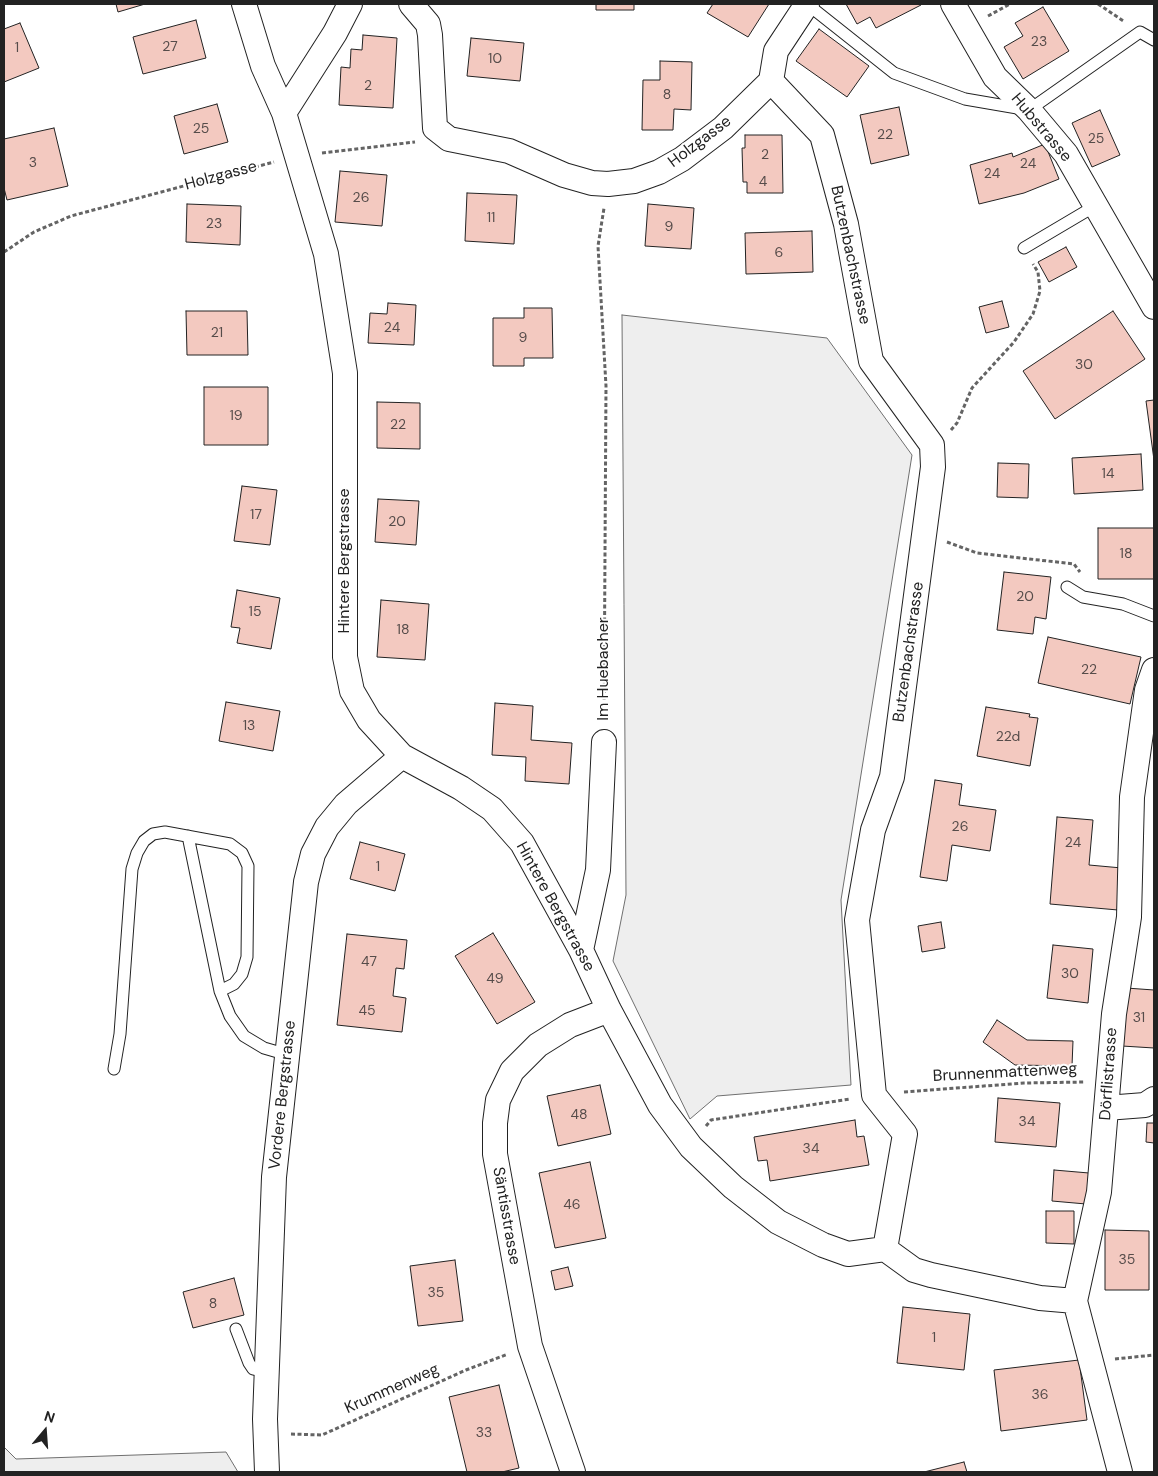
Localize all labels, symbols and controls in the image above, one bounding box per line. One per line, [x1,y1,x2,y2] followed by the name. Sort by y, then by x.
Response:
[1031,34,1047,50] house number: 23
[162,39,178,55] house number: 27
[15,40,19,56] house number: 1
[488,51,502,67] house number: 10
[364,78,372,94] house number: 2
[663,87,671,103] house number: 8
[1007,90,1075,166] street label: Hubstrasse
[665,112,735,172] street label: Holzgasse
[193,121,209,137] house number: 25
[877,127,893,143] house number: 22
[1088,131,1104,147] house number: 25
[761,147,769,163] house number: 2
[29,155,37,171] house number: 3
[1020,156,1036,172] house number: 24
[183,157,259,195] street label: Holzgasse
[984,166,1000,182] house number: 24
[759,174,767,190] house number: 4
[826,184,874,326] street label: Butzenbachstrasse
[353,190,369,206] house number: 26
[487,210,495,226] house number: 11
[206,216,222,232] house number: 23
[665,219,673,235] house number: 9
[775,245,783,261] house number: 6
[384,320,400,336] house number: 24
[211,325,223,341] house number: 21
[519,330,527,346] house number: 9
[1075,357,1093,373] house number: 30
[229,408,243,424] house number: 19
[390,417,406,433] house number: 22
[1102,466,1114,482] house number: 14
[335,488,355,634] street label: Hintere Bergstrasse
[250,507,262,523] house number: 17
[388,514,406,530] house number: 20
[1120,546,1132,562] house number: 18
[890,581,928,723] street label: Butzenbachstrasse
[1016,589,1034,605] house number: 20
[249,604,261,620] house number: 15
[594,617,614,721] street label: Im Huebacher
[397,622,409,638] house number: 18
[1081,662,1097,678] house number: 22
[243,718,255,734] house number: 13
[996,729,1020,745] house number: 22d
[952,819,968,835] house number: 26
[1065,835,1081,851] house number: 24
[511,839,599,975] street label: Hintere Bergstrasse
[376,859,380,875] house number: 1
[361,954,377,970] house number: 47
[1061,966,1079,982] house number: 30
[486,971,504,987] house number: 49
[358,1003,376,1019] house number: 45
[1133,1010,1145,1026] house number: 31
[266,1019,300,1171] street label: Vordere Bergstrasse
[1096,1027,1122,1121] street label: Dörflistrasse
[932,1060,1078,1086] street label: Brunnenmattenweg
[570,1107,588,1123] house number: 48
[1019,1114,1035,1130] house number: 34
[803,1141,819,1157] house number: 34
[488,1166,524,1266] street label: Säntisstrasse
[563,1197,581,1213] house number: 46
[1119,1252,1135,1268] house number: 35
[428,1285,444,1301] house number: 35
[209,1296,217,1312] house number: 8
[932,1330,936,1346] house number: 1
[342,1360,442,1418] street label: Krummenweg
[1031,1387,1049,1403] house number: 36
[20,1406,70,1456] north arrow
[42,1407,57,1427] text: N
[476,1425,492,1441] house number: 33

